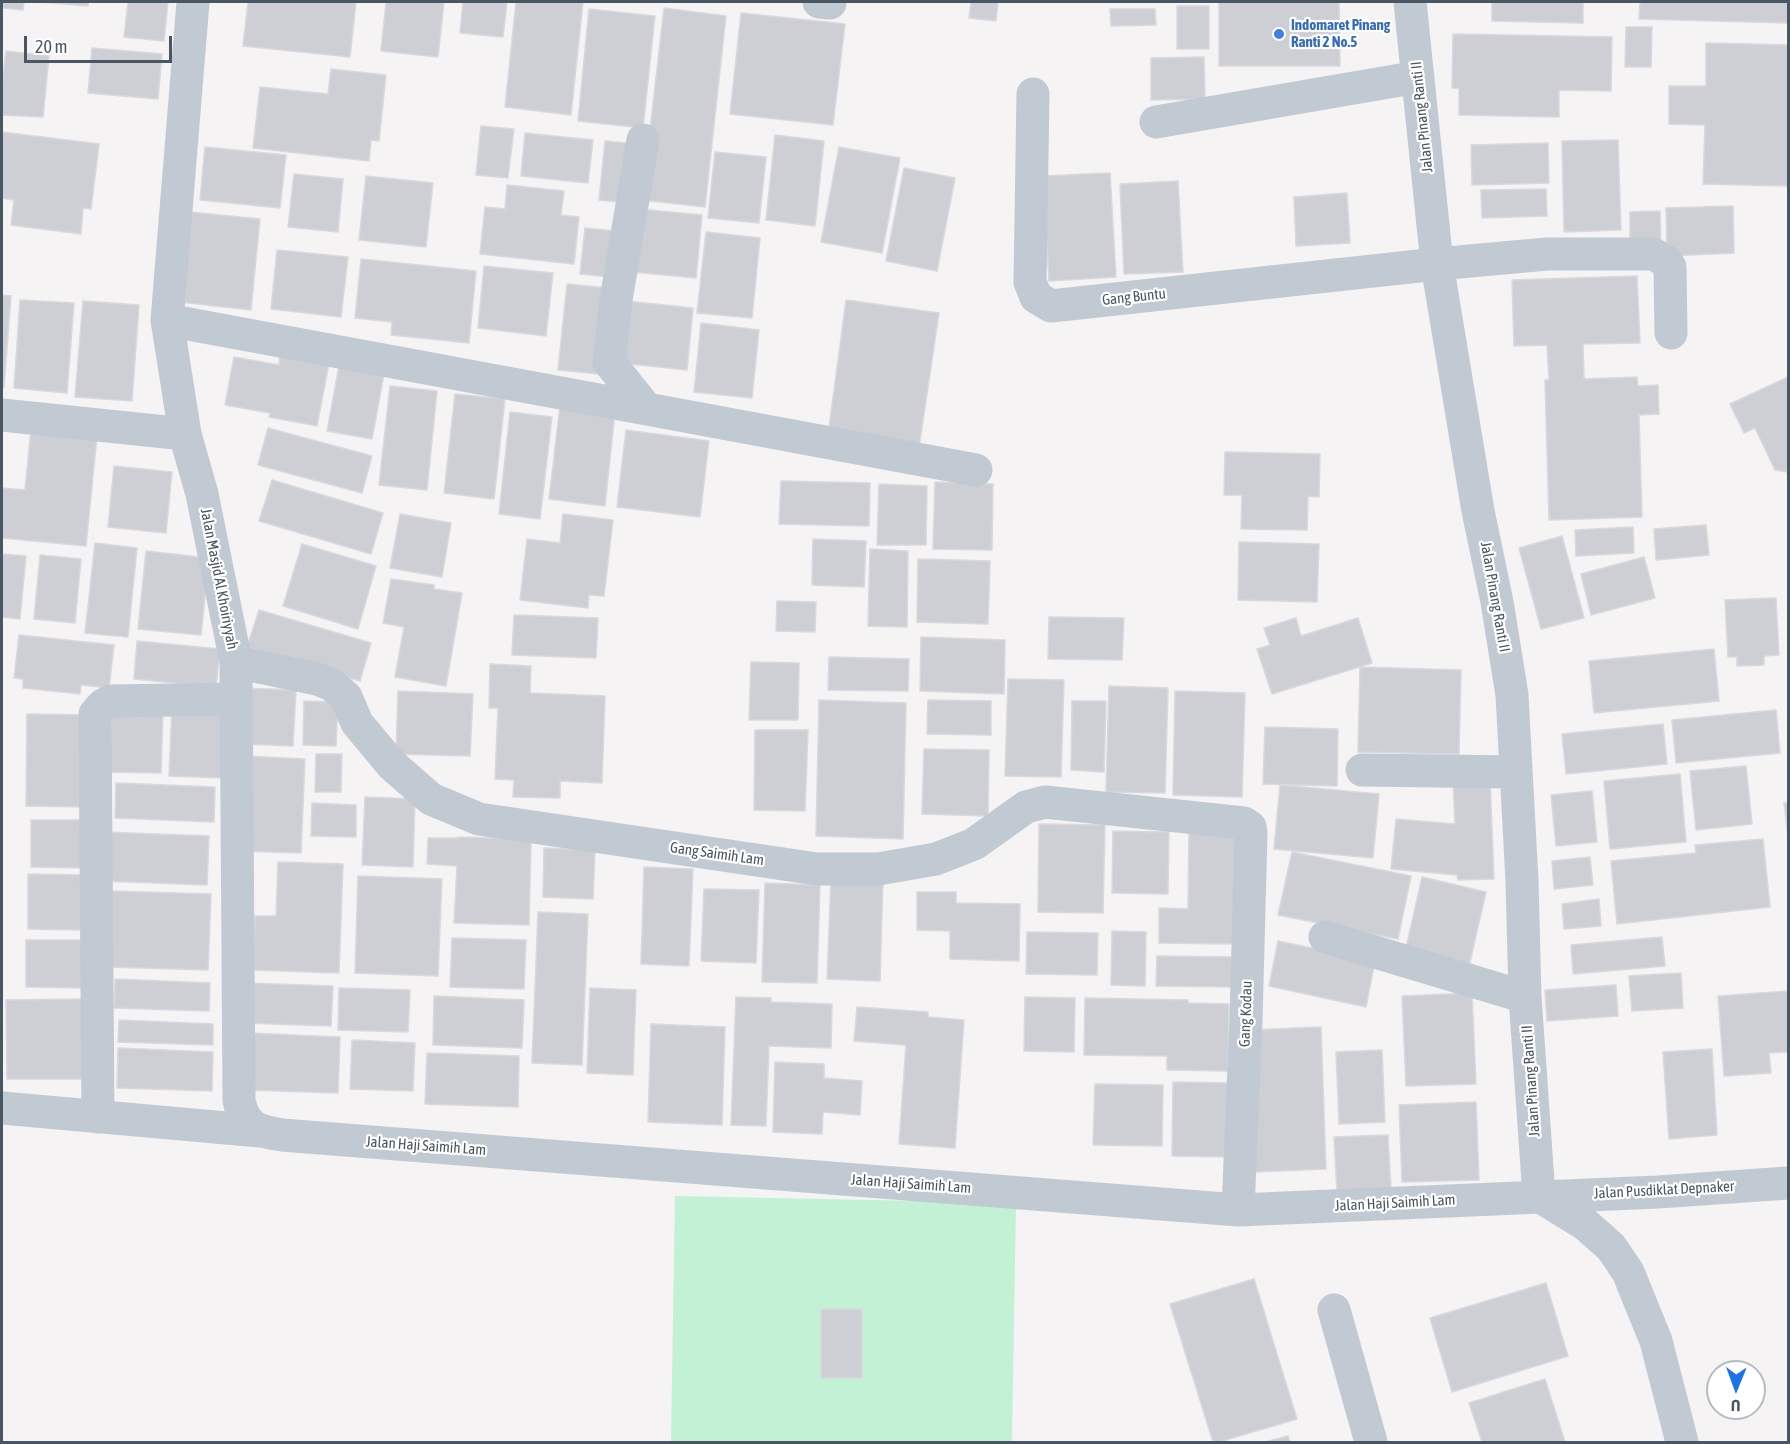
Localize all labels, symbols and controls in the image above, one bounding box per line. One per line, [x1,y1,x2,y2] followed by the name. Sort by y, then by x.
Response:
[1291,16,1390,51] place label: Indomaret Pinang Ranti 2 No.5
[27,24,176,62] scale bar
[1272,27,1286,41] marker: Indomaret Pinang Ranti 2 No.5
[35,36,67,57] text: 20 m
[1407,60,1437,174] street label: Jalan Pinang Ranti II
[1101,285,1167,309] street label: Gang Buntu
[196,507,242,651] street label: Jalan Masjid Al Khoiriyyah
[1476,540,1514,654] street label: Jalan Pinang Ranti II
[669,839,765,869] street label: Gang Saimih Lam
[1236,981,1256,1047] street label: Gang Kodau
[1518,1025,1544,1137] street label: Jalan Pinang Ranti II
[365,1133,487,1159] street label: Jalan Haji Saimih Lam
[850,1171,972,1197] street label: Jalan Haji Saimih Lam
[1593,1177,1735,1203] street label: Jalan Pusdiklat Depnaker
[1334,1191,1456,1215] street label: Jalan Haji Saimih Lam
[1706,1360,1766,1420] north arrow
[1731,1397,1741,1415] text: U

